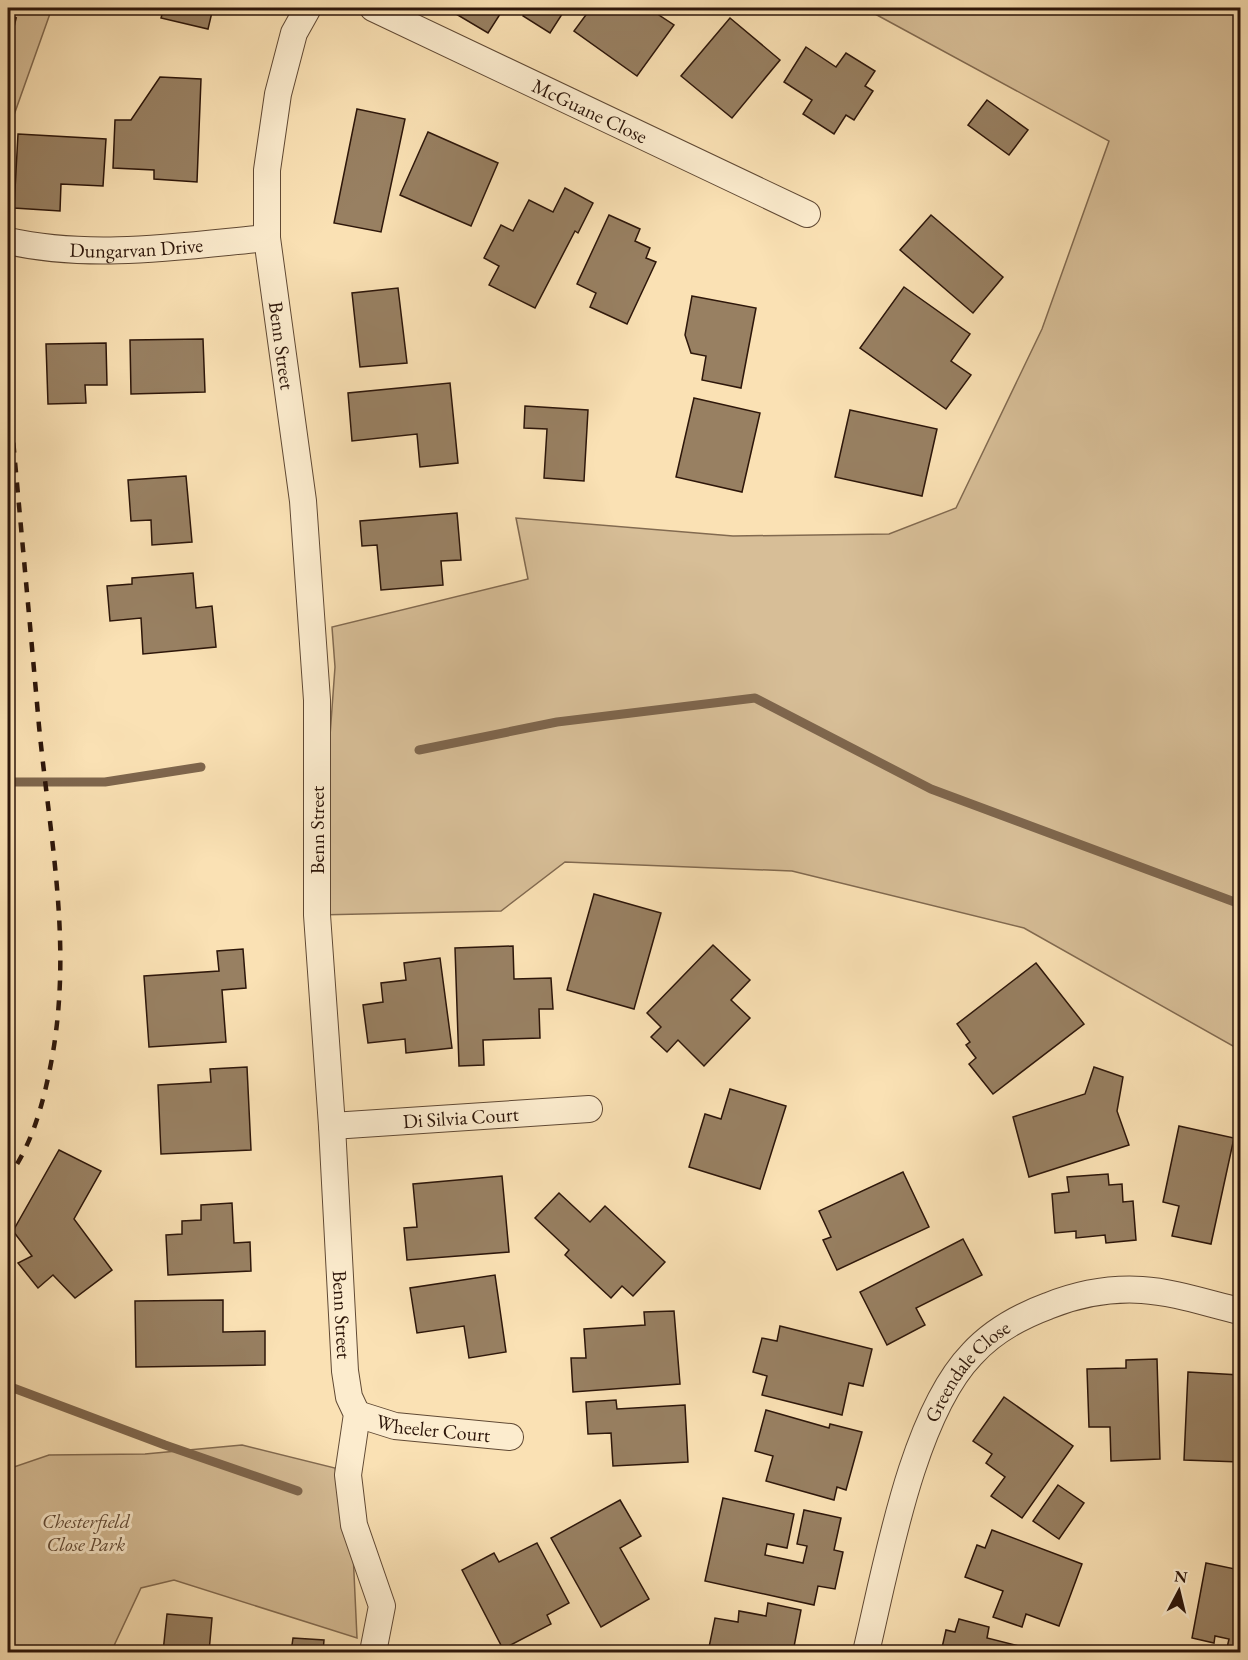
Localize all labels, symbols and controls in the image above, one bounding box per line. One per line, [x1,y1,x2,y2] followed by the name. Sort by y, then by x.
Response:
[528,72,652,149] street label: McGuane Close
[69,232,204,264] street label: Dungarvan Drive
[263,300,301,392] street label: Benn Street
[304,785,330,874] street label: Benn Street
[402,1101,520,1134] street label: Di Silvia Court
[327,1270,357,1360] street label: Benn Street
[919,1314,1015,1426] street label: Greendale Close
[373,1408,492,1448] street label: Wheeler Court
[42,1508,131,1557] park label: Chesterfield Close Park
[1149,1561,1209,1621] north arrow
[1173,1565,1189,1588] text: N

